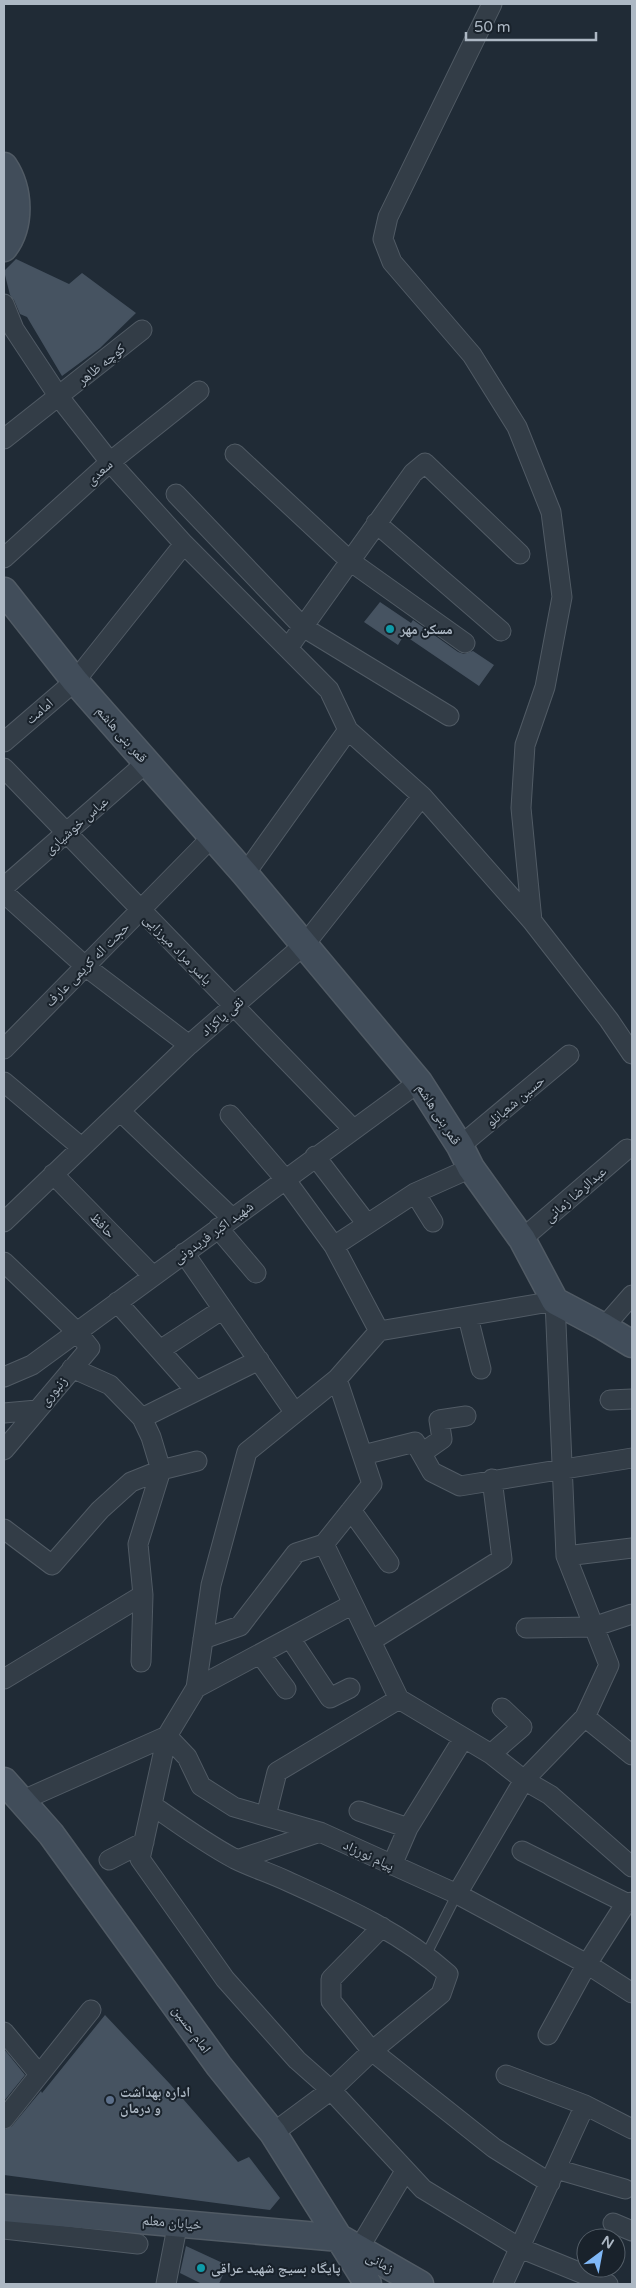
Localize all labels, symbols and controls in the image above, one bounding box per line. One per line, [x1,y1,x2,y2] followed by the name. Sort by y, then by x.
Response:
[466,10,596,42] scale bar
[474,18,511,36] text: 50 m
[73,340,129,389] street label: کوچه ظاهر
[82,456,116,489] street label: سعدی
[399,621,453,638] place label: مسکن مهر
[384,623,396,635] marker: مسکن مهر
[22,695,57,728] street label: امامت
[92,703,151,767] street label: قمر بنی هاشم
[41,793,112,858] street label: عباس خوشیاری
[140,910,216,988] street label: یاسر مراد میرزایی
[41,918,133,1010] street label: حجت اله کریمی عارف
[197,993,248,1040] street label: نقی پاکزاد
[482,1072,548,1131] street label: حسین شعبانلو
[412,1081,465,1149] street label: قمر بنی هاشم
[541,1163,610,1226] street label: عبدالرضا زمانی
[170,1197,257,1267] street label: شهید اکبر فریدونی
[86,1209,119,1242] street label: حافظ
[36,1373,71,1410] street label: زنبوری
[340,1836,397,1876] street label: پیام نورزاد
[168,2002,215,2057] street label: امام حسین
[120,2084,190,2117] place label: اداره بهداشت و درمان
[104,2094,116,2106] marker: اداره بهداشت و درمان
[141,2211,203,2235] street label: خیابان معلم
[576,2228,626,2278] north arrow
[598,2232,617,2253] text: N
[363,2248,396,2277] street label: زمانی
[211,2260,341,2277] place label: پایگاه بسیج شهید عراقی
[195,2262,207,2274] marker: پایگاه بسیج شهید عراقی

